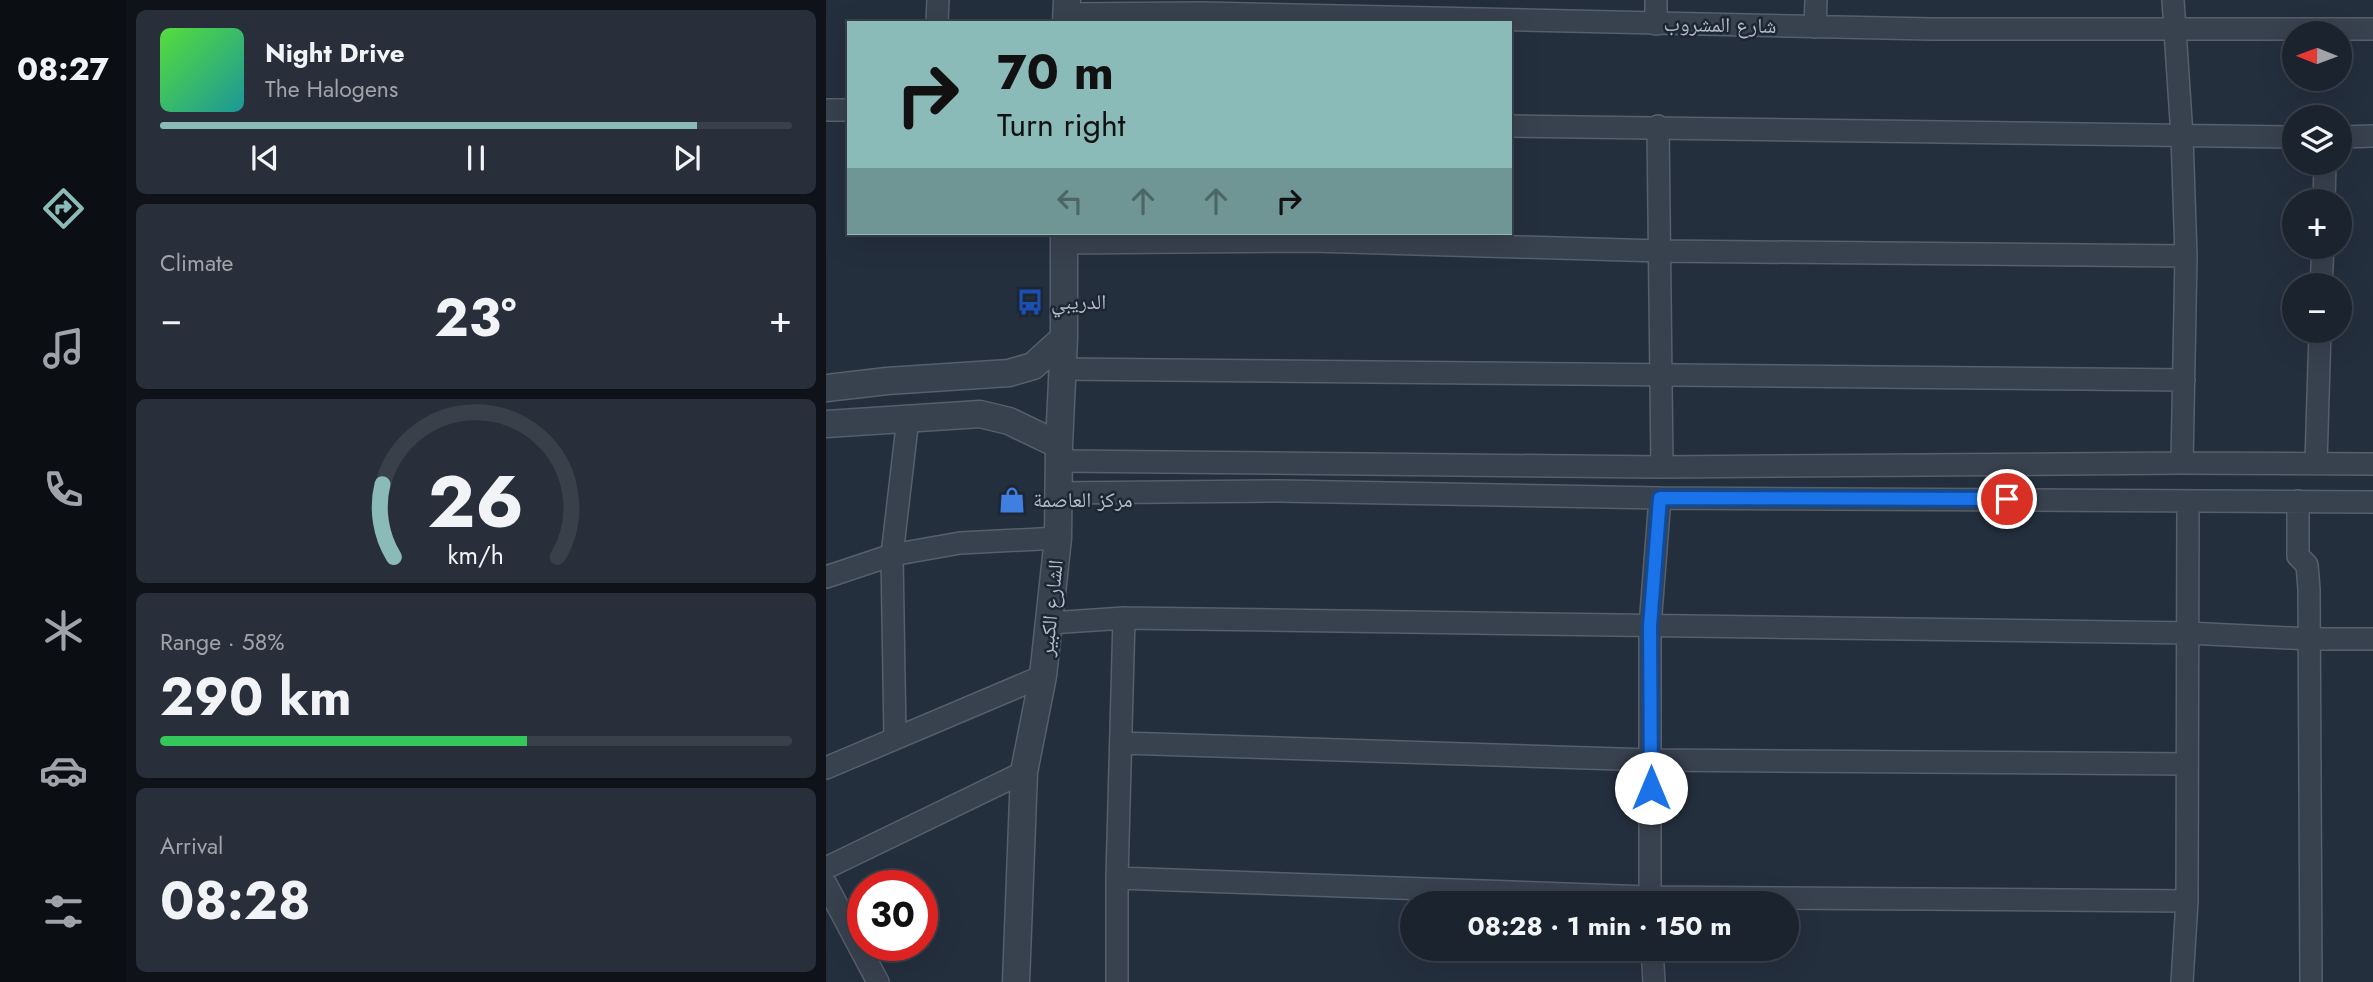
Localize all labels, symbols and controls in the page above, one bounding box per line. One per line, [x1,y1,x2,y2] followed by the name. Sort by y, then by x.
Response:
[1663,9,1777,41] street label: شارع المشروب
[2282,21,2352,91] north arrow
[2282,21,2352,343] map controls
[265,34,405,72] text: Night Drive
[997,37,1114,107] text: 70 m
[17,46,109,92] text: 08:27
[882,49,973,140] icon: right
[265,72,398,106] text: The Halogens
[997,102,1126,148] text: Turn right
[2282,105,2352,175] button: layers
[246,139,284,177] icon: previous
[457,139,495,177] icon: pause
[668,139,706,177] icon: next
[1051,182,1089,220] icon: left
[1124,182,1162,220] icon: ahead
[1197,182,1235,220] icon: ahead
[1270,182,1308,220] icon: right
[39,184,88,233] icon: directions
[2282,189,2352,259] button: +
[160,246,233,280] text: Climate
[2282,273,2352,343] button: −
[435,280,516,356] text: 23°
[1015,287,1045,317] bus stop icon: الدريبي
[1051,287,1106,318] place label: الدريبي
[160,291,182,346] text: −
[769,291,792,346] text: +
[39,324,88,373] icon: music
[428,449,524,554] text: 26
[39,465,88,514] icon: phone
[1977,469,2037,529] pin
[1988,480,2026,518] icon: arrive
[997,485,1027,515] shop icon: مركز العاصمة
[1033,485,1133,515] place label: مركز العاصمة
[448,537,504,573] text: km/h
[1031,558,1071,659] street label: الشارع الكبير
[39,606,88,655] icon: climate
[160,625,284,659] text: Range · 58%
[160,659,352,735] text: 290 km
[39,746,88,795] icon: car
[1614,751,1688,825] position arrow
[160,829,223,863] text: Arrival
[160,863,311,939] text: 08:28
[847,870,938,961] speed limit sign: 30
[39,887,88,936] icon: filters
[1467,907,1732,945] text: 08:28 · 1 min · 150 m

